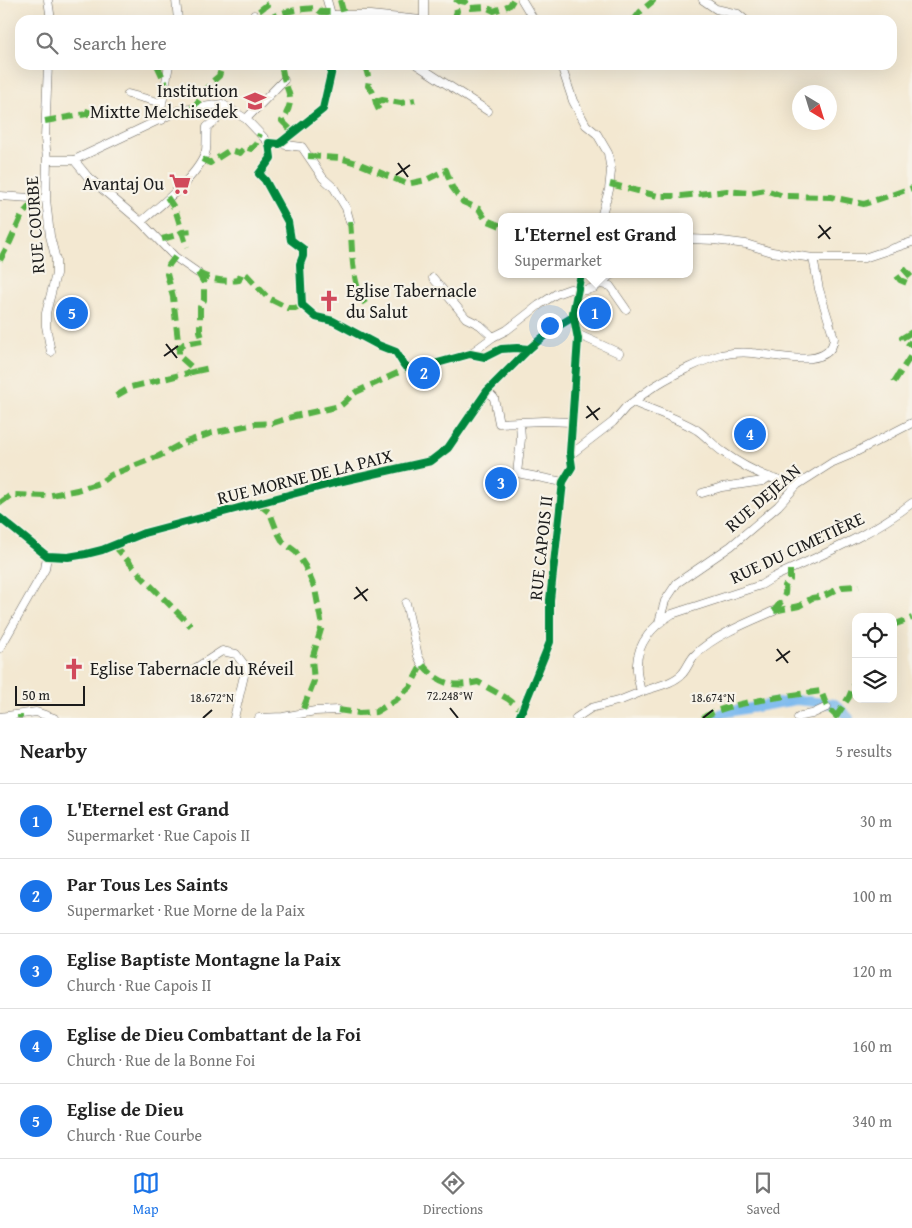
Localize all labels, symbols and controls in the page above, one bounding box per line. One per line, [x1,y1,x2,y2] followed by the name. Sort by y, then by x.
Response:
[15,15,897,70] search box
[33,29,61,57] icon: search
[73,29,167,57] text: Search here
[90,77,239,125] place label: Institution Mixtte Melchisedek
[792,85,837,130] north arrow
[242,88,268,114] school or university icon: Institution Mixtte Melchisedek
[82,170,164,197] place label: Avantaj Ou
[167,171,193,197] supermarket icon: Avantaj Ou
[18,175,51,275] street label: RUE COURBE
[498,213,693,278] popup
[514,220,677,248] text: L'Eternel est Grand
[514,248,602,272] text: Supermarket
[346,277,477,325] place label: Eglise Tabernacle du Salut
[316,288,342,314] church icon: Eglise Tabernacle du Salut
[56,294,88,332] pin: 5
[579,294,611,332] pin: 1
[537,313,563,339] your location
[408,354,440,392] pin: 2
[734,415,766,453] pin: 4
[214,442,396,511] street label: RUE MORNE DE LA PAIX
[719,457,807,538] street label: RUE DEJEAN
[485,464,517,502] pin: 3
[522,494,559,602] street label: RUE CAPOIS II
[725,505,868,591] street label: RUE DU CIMETIÈRE
[852,613,897,703] map controls
[852,613,897,658] button: locate
[90,655,294,682] place label: Eglise Tabernacle du Réveil
[61,656,87,682] church icon: Eglise Tabernacle du Réveil
[852,658,897,703] button: layers
[15,683,85,706] scale bar
[22,685,50,705] text: 50 m
[427,687,474,704] text: 72.248°W
[190,689,234,706] text: 18.672°N
[691,689,735,706] text: 18.674°N
[20,735,87,766] text: Nearby
[835,739,892,763] text: 5 results
[67,795,229,823] text: L'Eternel est Grand
[32,809,40,833] text: 1
[860,809,892,833] text: 30 m
[67,823,250,847] text: Supermarket · Rue Capois II
[67,870,228,898] text: Par Tous Les Saints
[32,884,40,908] text: 2
[852,884,892,908] text: 100 m
[67,898,305,922] text: Supermarket · Rue Morne de la Paix
[67,945,341,973] text: Eglise Baptiste Montagne la Paix
[32,959,40,983] text: 3
[852,959,892,983] text: 120 m
[67,973,211,997] text: Church · Rue Capois II
[67,1020,361,1048] text: Eglise de Dieu Combattant de la Foi
[32,1034,40,1058] text: 4
[852,1034,892,1058] text: 160 m
[67,1048,255,1072] text: Church · Rue de la Bonne Foi
[67,1095,184,1123] text: Eglise de Dieu
[32,1109,40,1133] text: 5
[852,1109,892,1133] text: 340 m
[67,1123,202,1147] text: Church · Rue Courbe
[132,1169,160,1219] tab: Map
[423,1169,483,1219] tab: Directions
[746,1169,780,1219] tab: Saved

